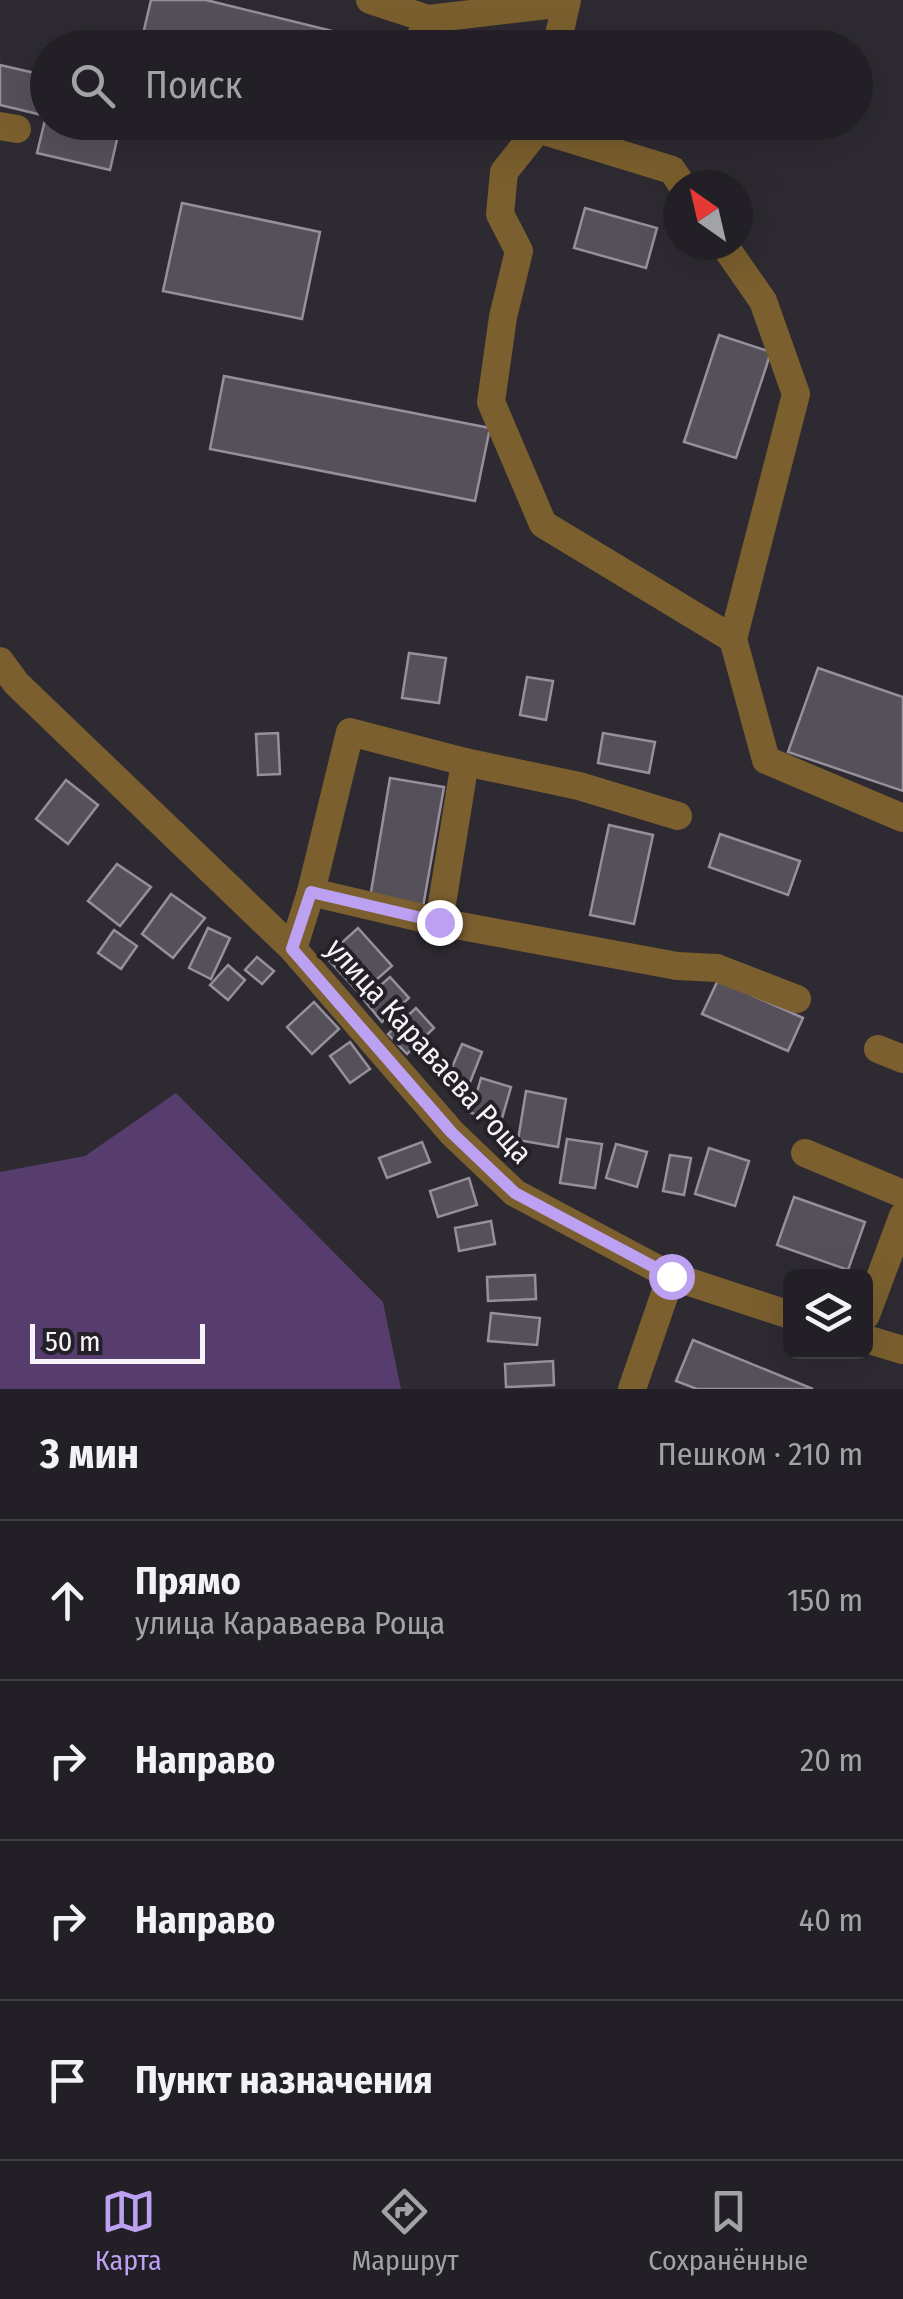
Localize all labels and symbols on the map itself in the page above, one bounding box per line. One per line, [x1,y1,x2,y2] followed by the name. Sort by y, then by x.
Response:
[663,170,753,260] north arrow
[417,900,463,946] route end
[318,931,540,1171] street label: улица Караваева Роща
[649,1254,695,1300] route start
[30,1319,205,1364] scale bar

